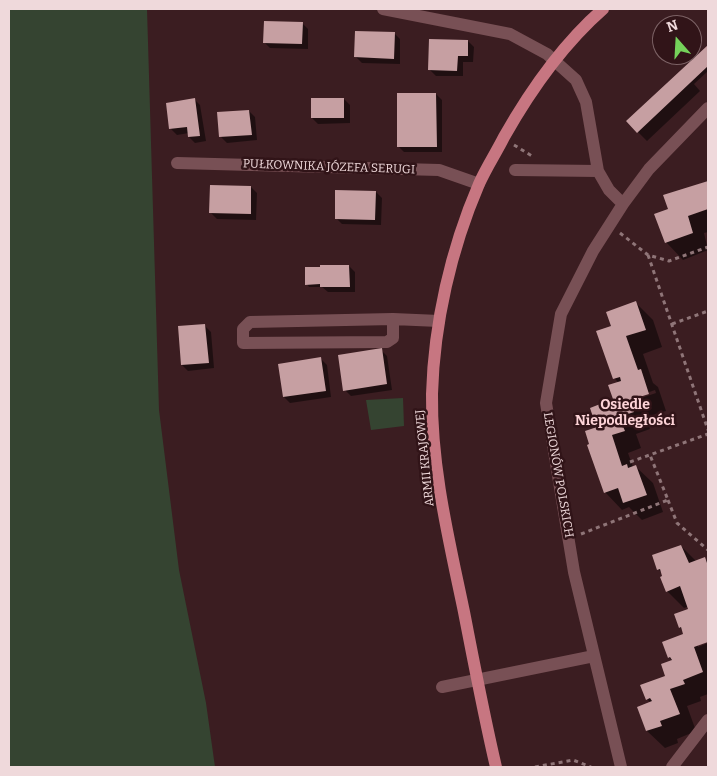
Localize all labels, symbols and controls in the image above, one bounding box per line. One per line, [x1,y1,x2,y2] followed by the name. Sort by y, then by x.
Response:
[652,15,702,65] north arrow
[664,16,680,36] text: N
[243,157,415,177] street label: PUŁKOWNIKA JÓZEFA SERUGI
[575,397,675,430] district label: Osiedle Niepodległości
[413,409,437,507] street label: ARMII KRAJOWEJ
[540,411,576,539] street label: LEGIONÓW POLSKICH

